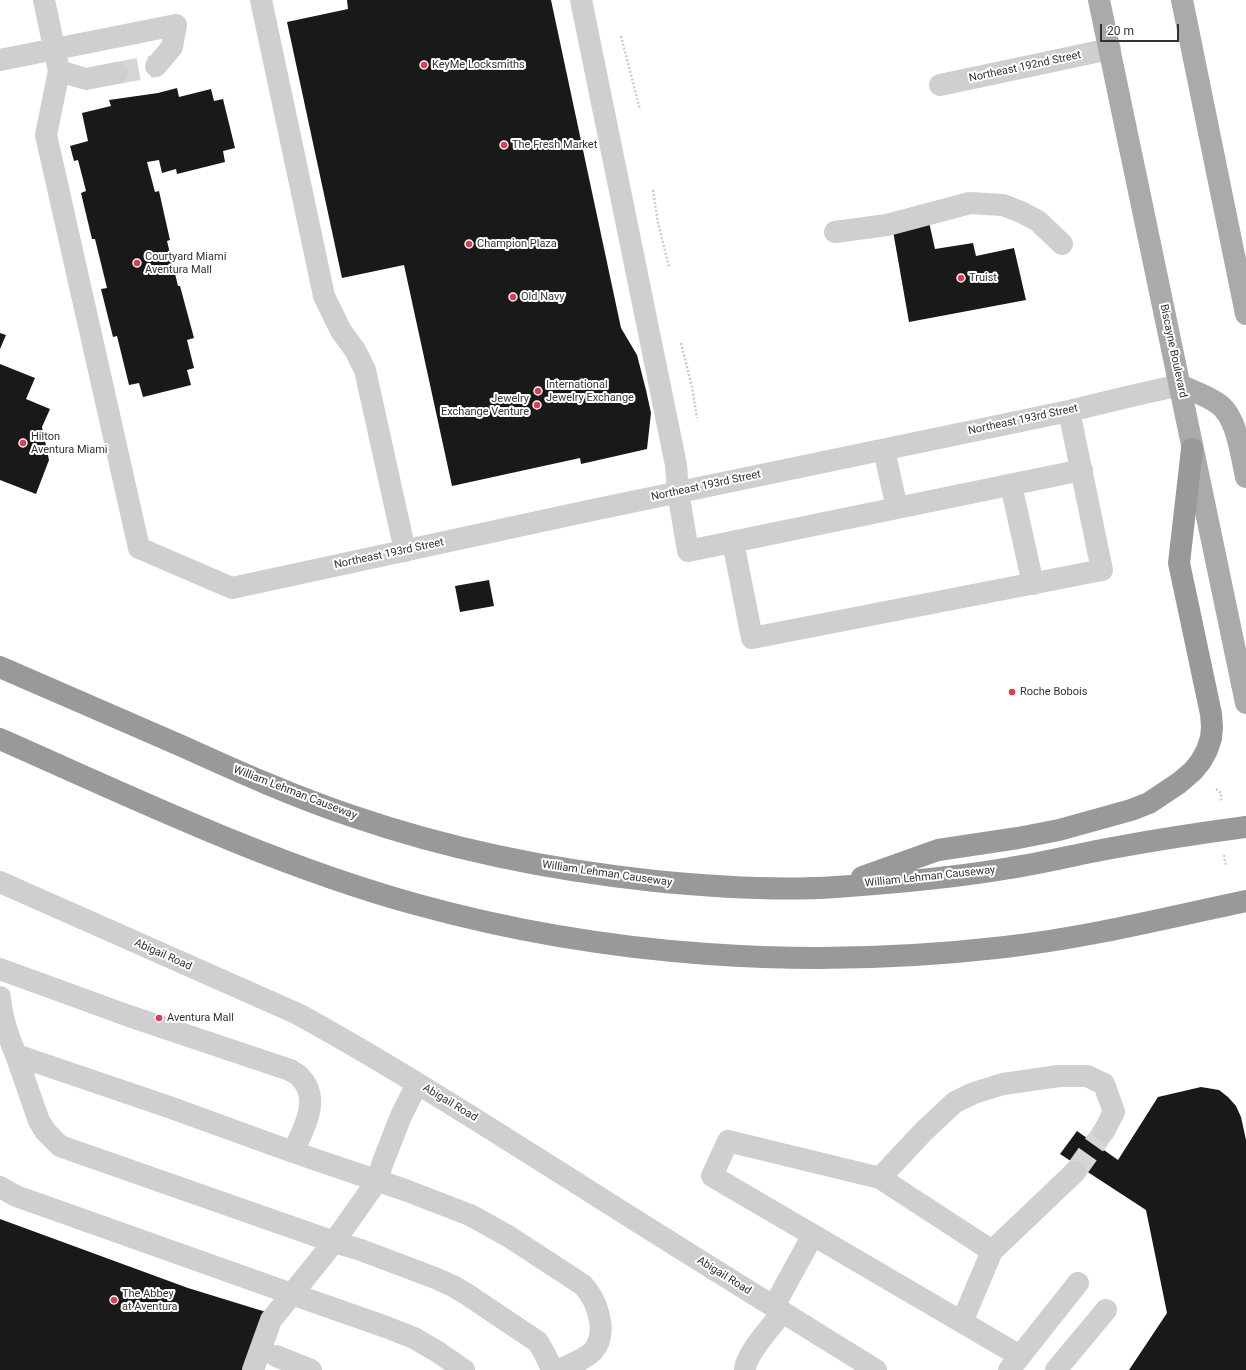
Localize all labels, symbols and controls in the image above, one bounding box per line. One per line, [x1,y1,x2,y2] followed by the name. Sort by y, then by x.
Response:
[1102,16,1181,42] scale bar
[1107,24,1134,38] text: 20 m
[968,49,1082,85] street label: Northeast 192nd Street
[432,58,525,72] place label: KeyMe Locksmiths
[419,60,429,70] marker: KeyMe Locksmiths
[512,138,597,152] place label: The Fresh Market
[499,140,509,150] marker: The Fresh Market
[477,237,557,251] place label: Champion Plaza
[464,239,474,249] marker: Champion Plaza
[145,250,226,276] place label: Courtyard Miami Aventura Mall
[132,258,142,268] marker: Courtyard Miami Aventura Mall
[969,271,997,285] place label: Truist
[956,273,966,283] marker: Truist
[521,290,564,304] place label: Old Navy
[508,292,518,302] marker: Old Navy
[1157,303,1189,399] street label: Biscayne Boulevard
[546,378,634,404] place label: International Jewelry Exchange
[533,386,543,396] marker: International Jewelry Exchange
[441,392,529,418] place label: Jewelry Exchange Venture
[532,400,542,410] marker: Jewelry Exchange Venture
[967,402,1079,438] street label: Northeast 193rd Street
[31,430,108,456] place label: Hilton Aventura Miami
[18,438,28,448] marker: Hilton Aventura Miami
[650,468,762,504] street label: Northeast 193rd Street
[333,536,445,572] street label: Northeast 193rd Street
[1020,685,1087,699] place label: Roche Bobois
[1007,687,1017,697] marker: Roche Bobois
[231,763,359,823] street label: William Lehman Causeway
[541,858,673,890] street label: William Lehman Causeway
[864,864,996,890] street label: William Lehman Causeway
[132,936,194,974] street label: Abigail Road
[167,1011,234,1025] place label: Aventura Mall
[154,1013,164,1023] marker: Aventura Mall
[420,1082,480,1124] street label: Abigail Road
[694,1254,754,1298] street label: Abigail Road
[122,1287,178,1313] place label: The Abbey at Aventura
[109,1295,119,1305] marker: The Abbey at Aventura

